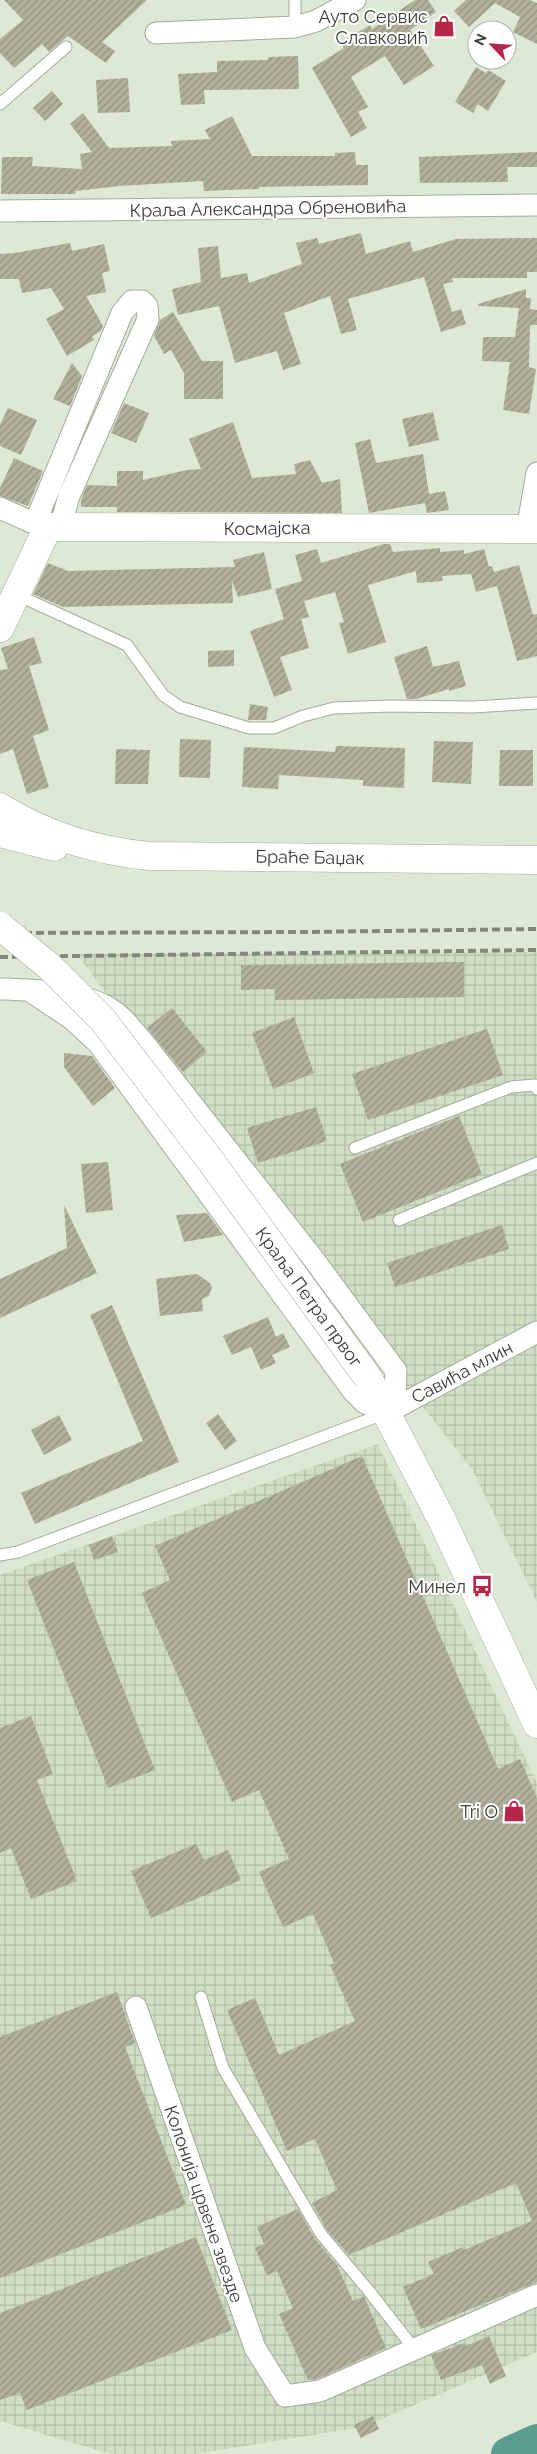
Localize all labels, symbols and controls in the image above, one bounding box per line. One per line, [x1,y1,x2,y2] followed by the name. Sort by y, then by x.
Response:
[319,6,428,48] place label: Ауто Сервис Славковић
[431,13,457,39] shop icon: Ауто Сервис Славковић
[467,20,517,70] north arrow
[471,31,490,48] text: N
[130,195,406,221] street label: Краља Александра Обреновића
[223,517,311,539] street label: Космајска
[255,846,365,868] street label: Браће Баџак
[251,1223,367,1371] street label: Краља Петра првог
[408,1337,516,1407] street label: Савића млин
[469,1573,495,1599] bus stop icon: Минел
[408,1576,466,1597] place label: Минел
[501,1798,527,1824] shop icon: Tri O
[460,1801,498,1822] place label: Tri O
[160,2103,248,2306] street label: Колонија црвене звезде

